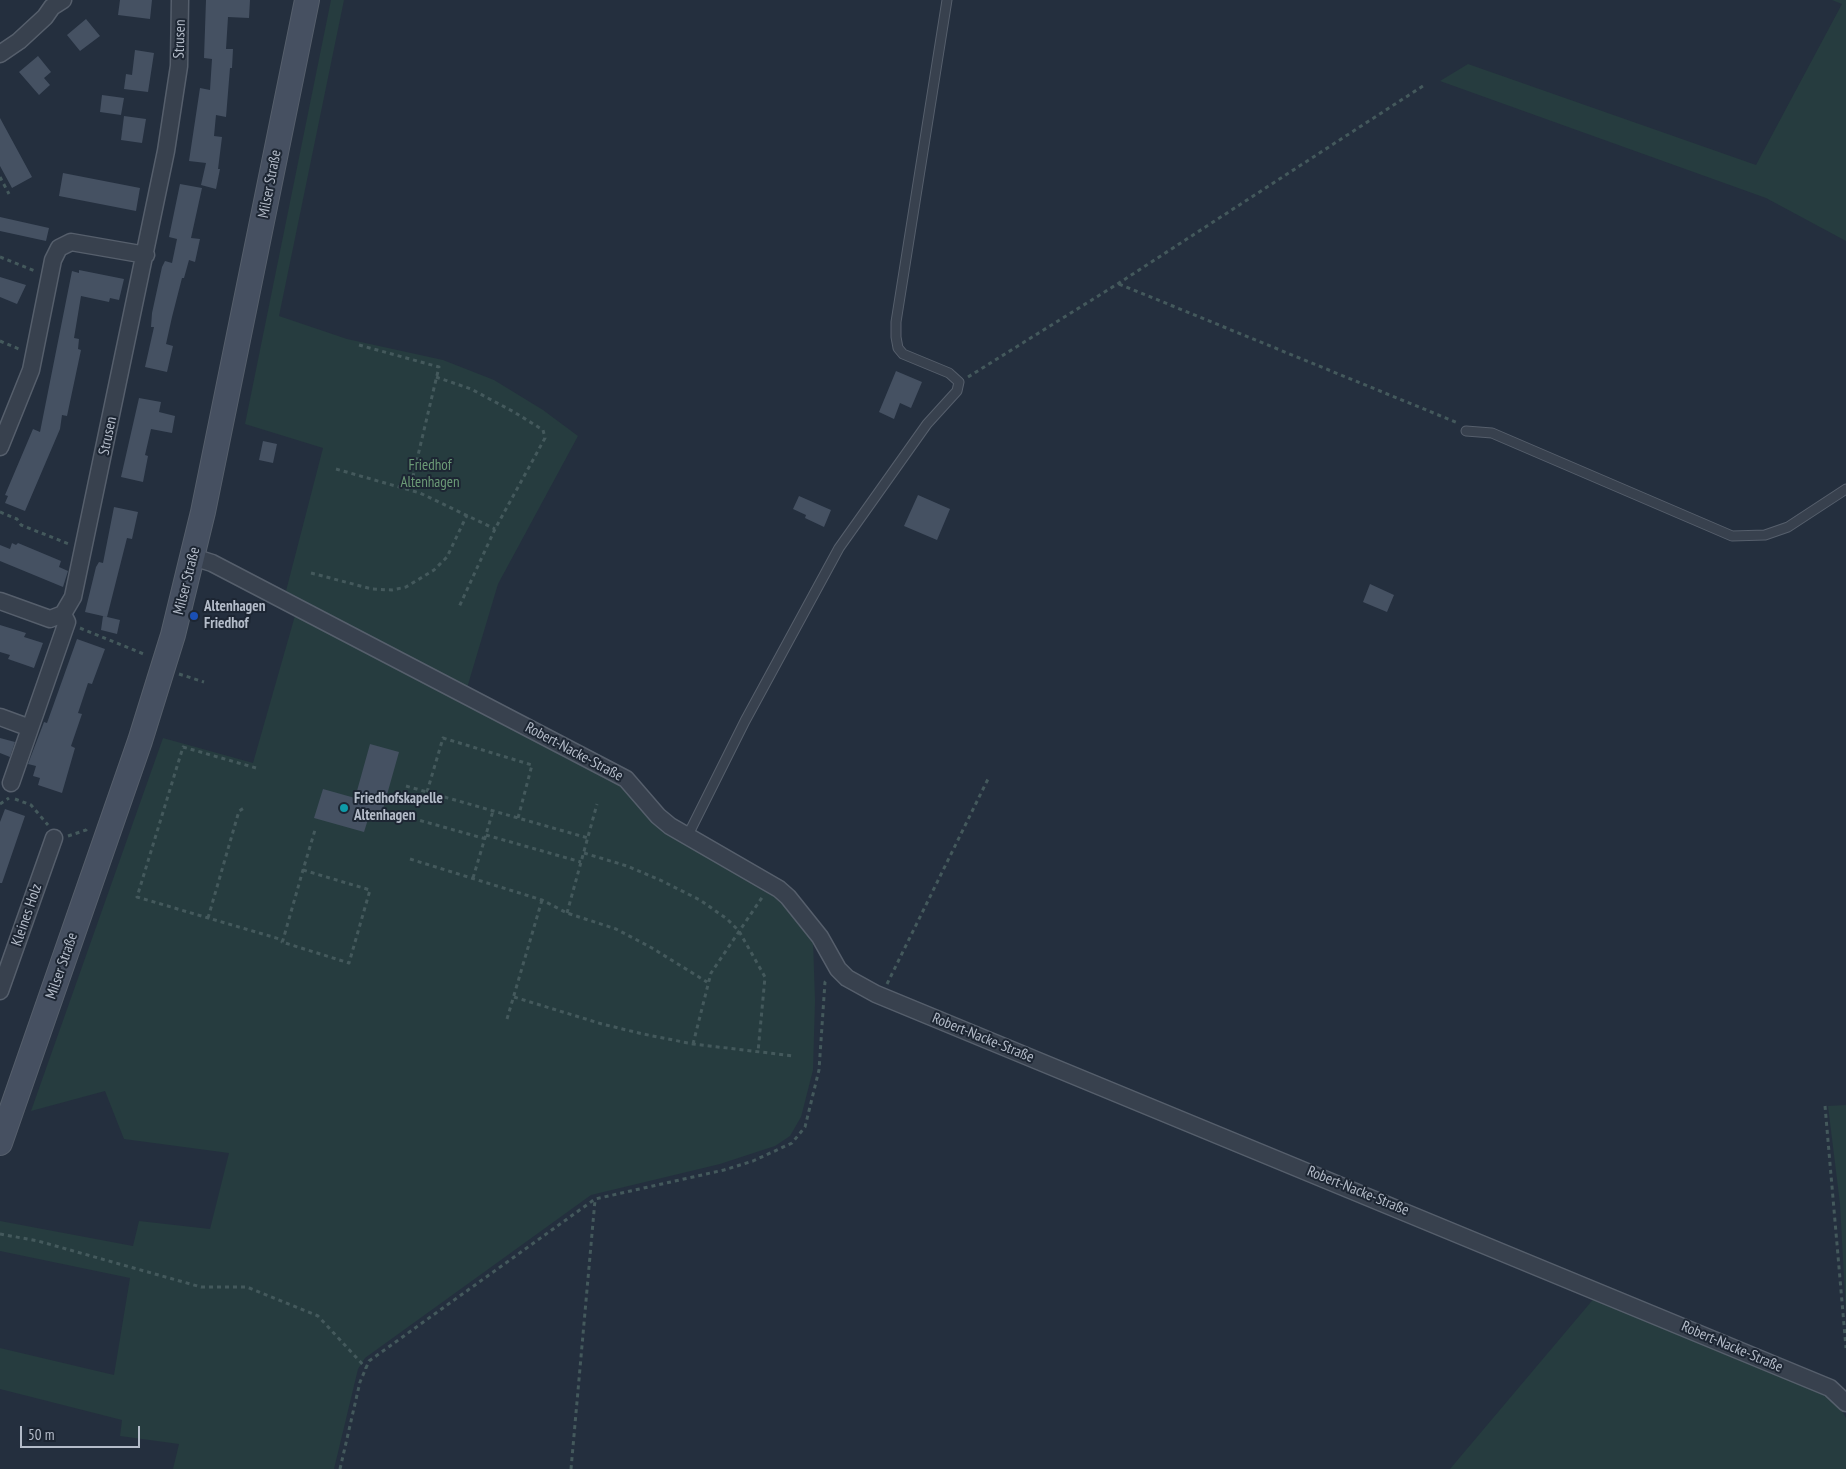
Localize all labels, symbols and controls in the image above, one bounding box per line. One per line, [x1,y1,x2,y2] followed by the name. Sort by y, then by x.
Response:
[170,19,190,59] street label: Strusen
[255,148,285,220] street label: Milser Straße
[95,415,121,457] street label: Strusen
[400,457,460,492] park label: Friedhof Altenhagen
[170,545,204,617] street label: Milser Straße
[204,598,265,633] place label: Altenhagen Friedhof
[188,610,200,622] marker: Altenhagen Friedhof
[522,719,626,785] street label: Robert-Nacke-Straße
[354,790,443,825] place label: Friedhofskapelle Altenhagen
[338,802,350,814] marker: Friedhofskapelle Altenhagen
[8,881,46,949] street label: Kleines Holz
[42,930,82,1002] street label: Milser Straße
[929,1009,1037,1067] street label: Robert-Nacke-Straße
[1304,1162,1412,1220] street label: Robert-Nacke-Straße
[1679,1318,1785,1376] street label: Robert-Nacke-Straße
[22,1416,142,1448] scale bar
[28,1425,54,1444] text: 50 m

